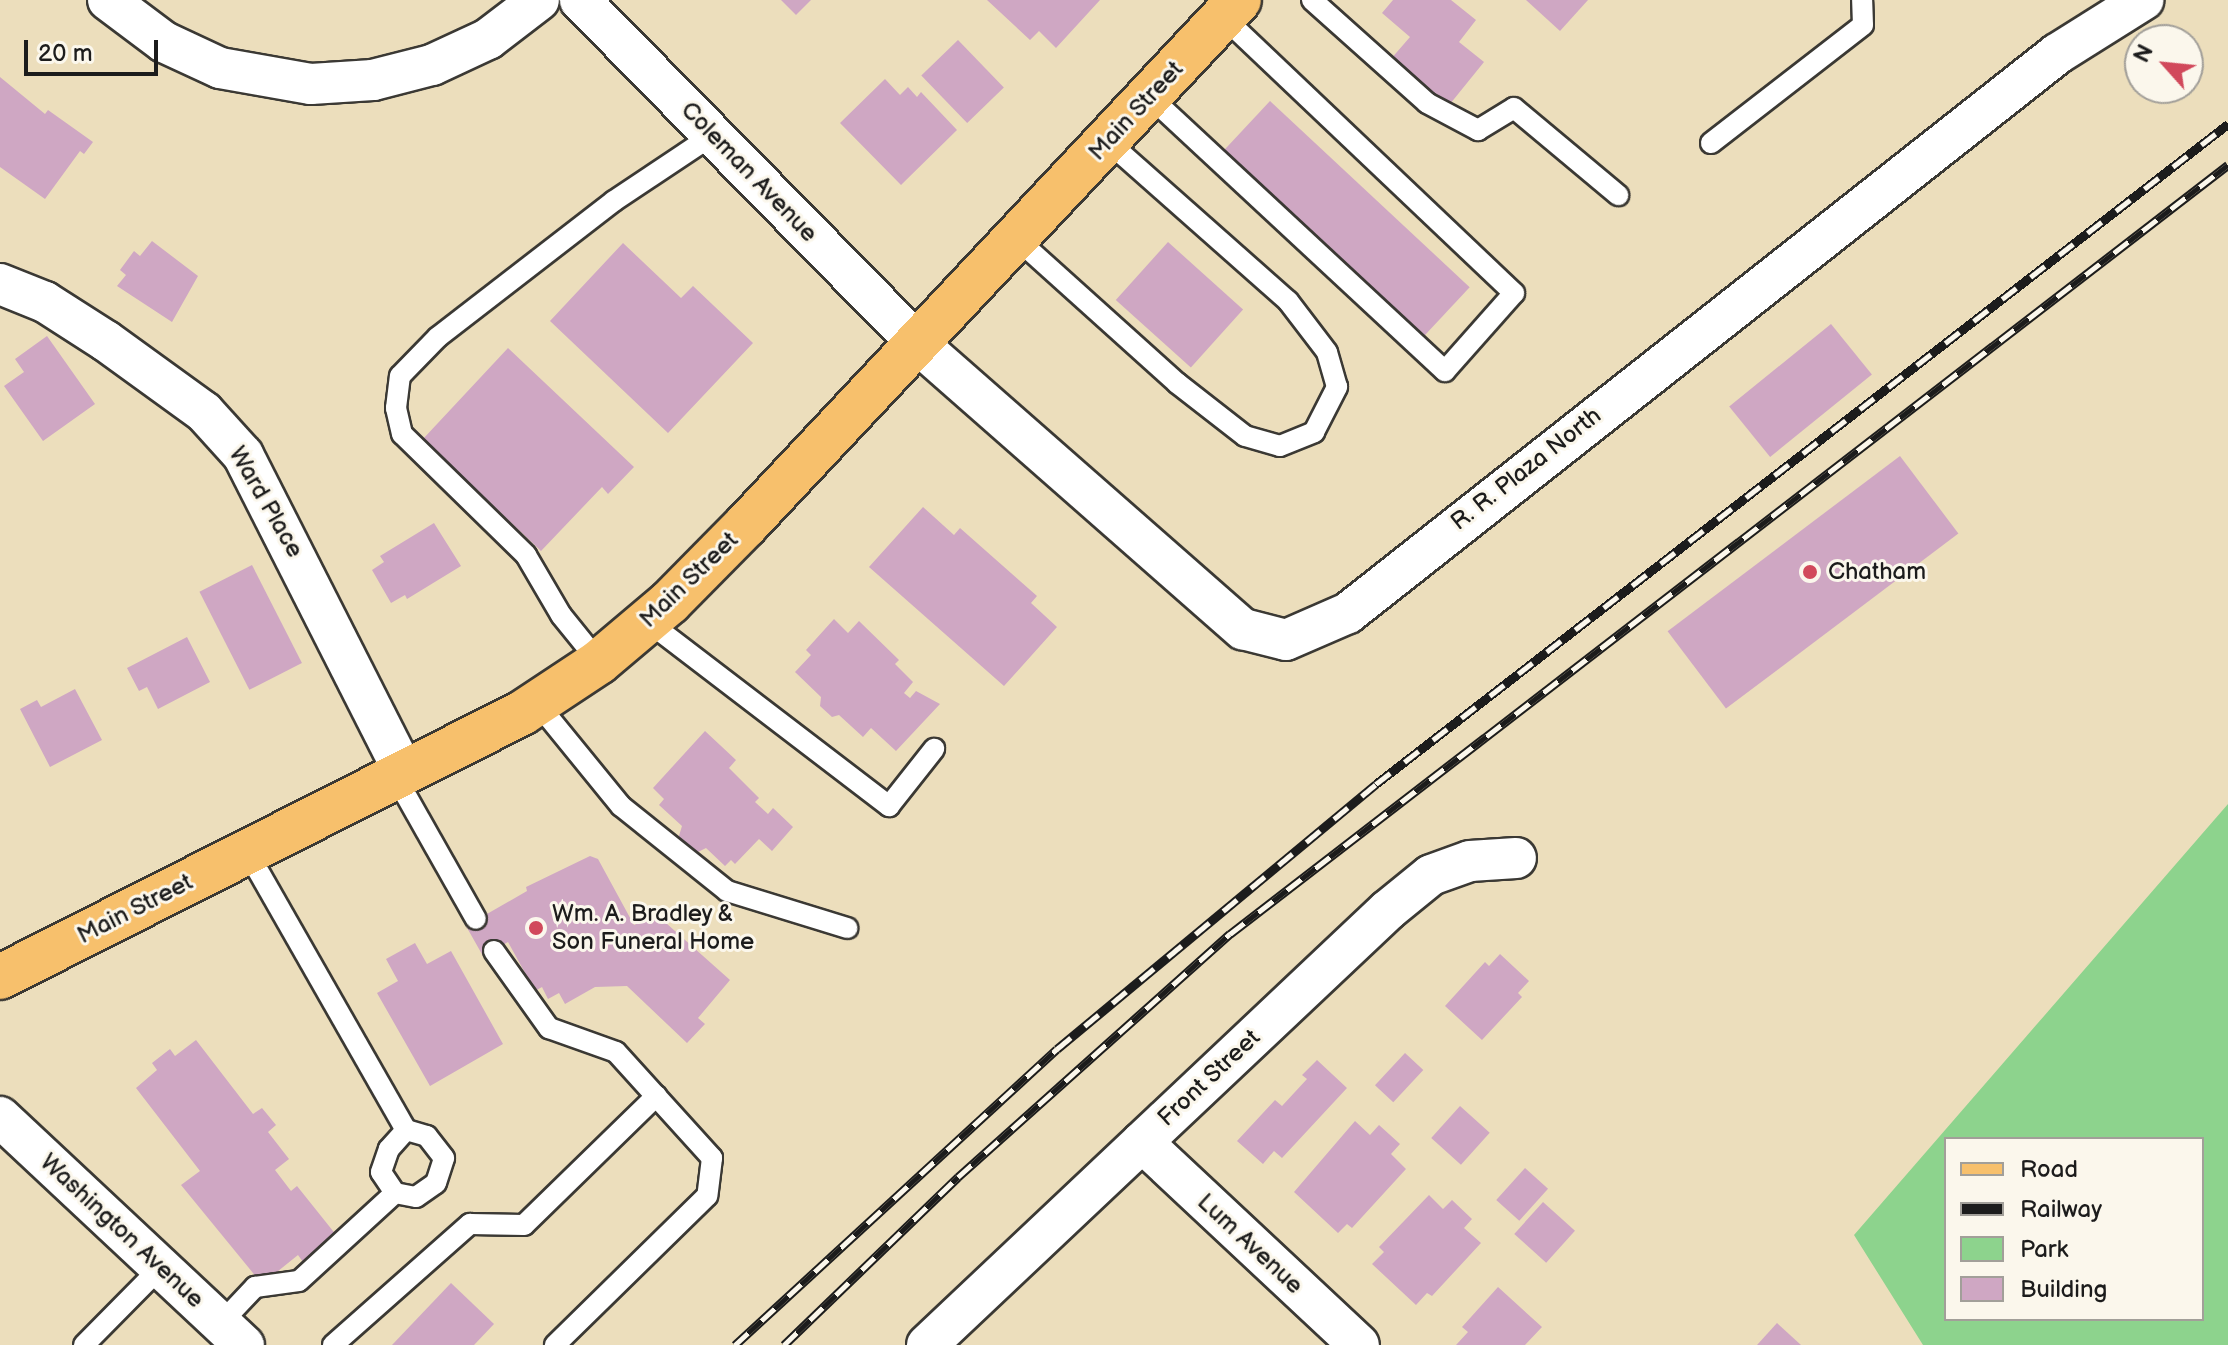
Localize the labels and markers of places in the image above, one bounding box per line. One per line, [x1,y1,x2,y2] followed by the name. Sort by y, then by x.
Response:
[1828,558,1926,586] place label: Chatham
[1799,561,1821,583] marker: Chatham
[552,900,754,956] place label: Wm. A. Bradley & Son Funeral Home
[527,919,545,937] marker: Wm. A. Bradley & Son Funeral Home

